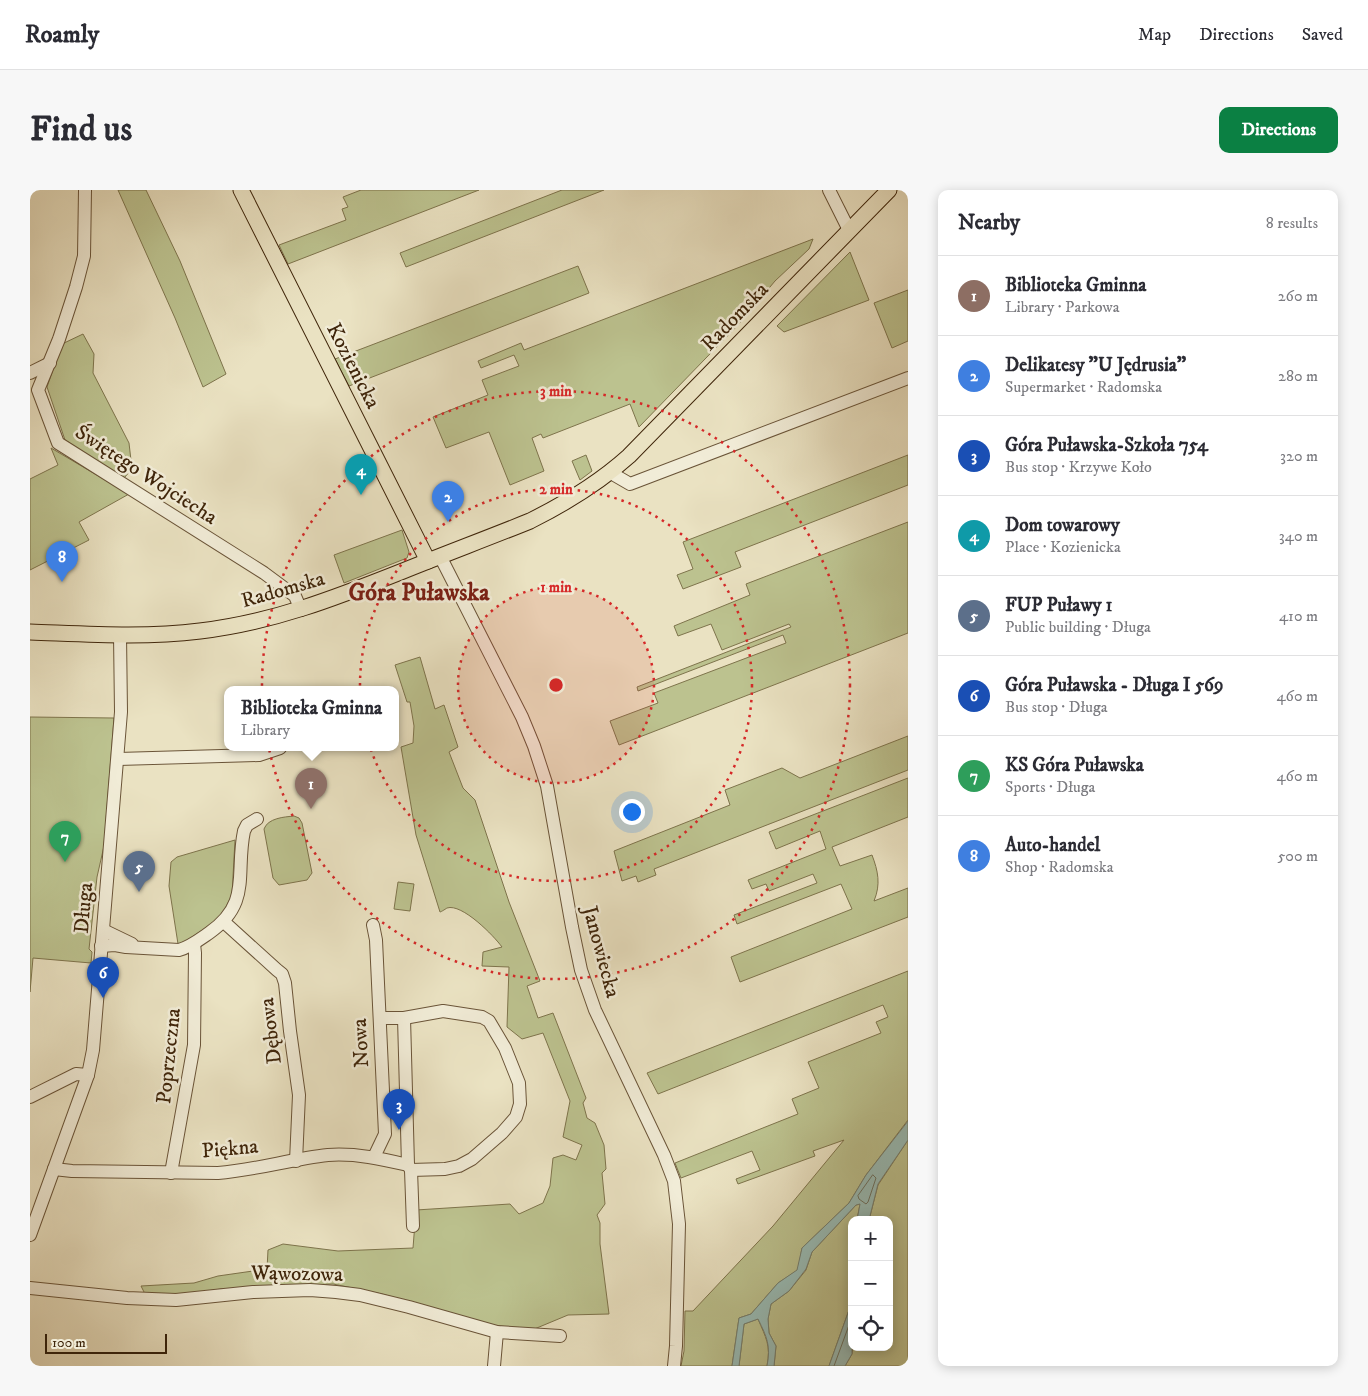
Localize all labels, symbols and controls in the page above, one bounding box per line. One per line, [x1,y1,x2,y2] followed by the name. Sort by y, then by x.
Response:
[25,20,99,50] text: Roamly
[1138,24,1171,46] text: Map
[1199,24,1274,46] text: Directions
[1302,24,1343,46] text: Saved
[1219,107,1338,153] button: Directions
[30,108,132,152] text: Find us
[958,210,1020,236] text: Nearby
[1266,213,1318,233] text: 8 results
[1005,274,1146,297] text: Biblioteka Gminna
[696,277,774,357] street label: Radomska
[971,286,977,306] text: 1
[1278,286,1318,306] text: 260 m
[1005,297,1120,317] text: Library · Parkowa
[320,319,386,413] street label: Kozienicka
[1005,354,1186,377] text: Delikatesy "U Jędrusia"
[970,366,978,386] text: 2
[1278,366,1318,386] text: 280 m
[1005,377,1162,397] text: Supermarket · Radomska
[540,382,572,401] text: 3 min
[70,418,223,531] street label: Świętego Wojciecha
[1005,434,1208,457] text: Góra Puławska-Szkoła 754
[971,446,977,466] text: 3
[1280,446,1318,466] text: 320 m
[345,454,377,495] pin: 4
[1005,457,1152,477] text: Bus stop · Krzywe Koło
[539,480,573,499] text: 2 min
[432,481,464,522] pin: 2
[1005,514,1120,537] text: Dom towarowy
[969,526,979,546] text: 4
[1279,526,1318,546] text: 340 m
[1005,537,1121,557] text: Place · Kozienicka
[46,541,78,582] pin: 8
[238,566,328,614] street label: Radomska
[349,578,490,608] district label: Góra Puławska
[540,578,572,597] text: 1 min
[1005,594,1113,617] text: FUP Puławy 1
[970,606,978,626] text: 5
[1279,606,1318,626] text: 410 m
[1005,617,1151,637] text: Public building · Długa
[1005,674,1224,697] text: Góra Puławska - Długa I 569
[547,676,565,694] centre of rings
[224,686,399,751] popup
[970,686,978,706] text: 6
[1276,686,1318,706] text: 460 m
[241,697,382,720] text: Biblioteka Gminna
[1005,697,1108,717] text: Bus stop · Długa
[241,720,290,740] text: Library
[1005,754,1144,777] text: KS Góra Puławska
[970,766,978,786] text: 7
[1276,766,1318,786] text: 460 m
[295,768,327,809] pin: 1
[1005,777,1095,797] text: Sports · Długa
[619,799,645,825] your location
[49,821,81,862] pin: 7
[1005,834,1100,857] text: Auto-handel
[970,846,978,866] text: 8
[1277,846,1318,866] text: 500 m
[123,851,155,892] pin: 5
[1005,857,1114,877] text: Shop · Radomska
[69,881,99,935] street label: Długa
[576,901,626,1001] street label: Janowiecka
[87,957,119,998] pin: 6
[254,996,288,1066] street label: Dębowa
[151,1007,187,1105] street label: Poprzeczna
[347,1018,375,1068] street label: Nowa
[383,1089,415,1130] pin: 3
[201,1134,259,1164] street label: Piękna
[848,1216,893,1351] map controls
[848,1216,893,1261] button: +
[250,1260,343,1288] street label: Wąwozowa
[848,1261,893,1306] button: −
[848,1306,893,1351] button: locate
[45,1331,168,1354] scale bar
[52,1334,86,1352] text: 100 m

